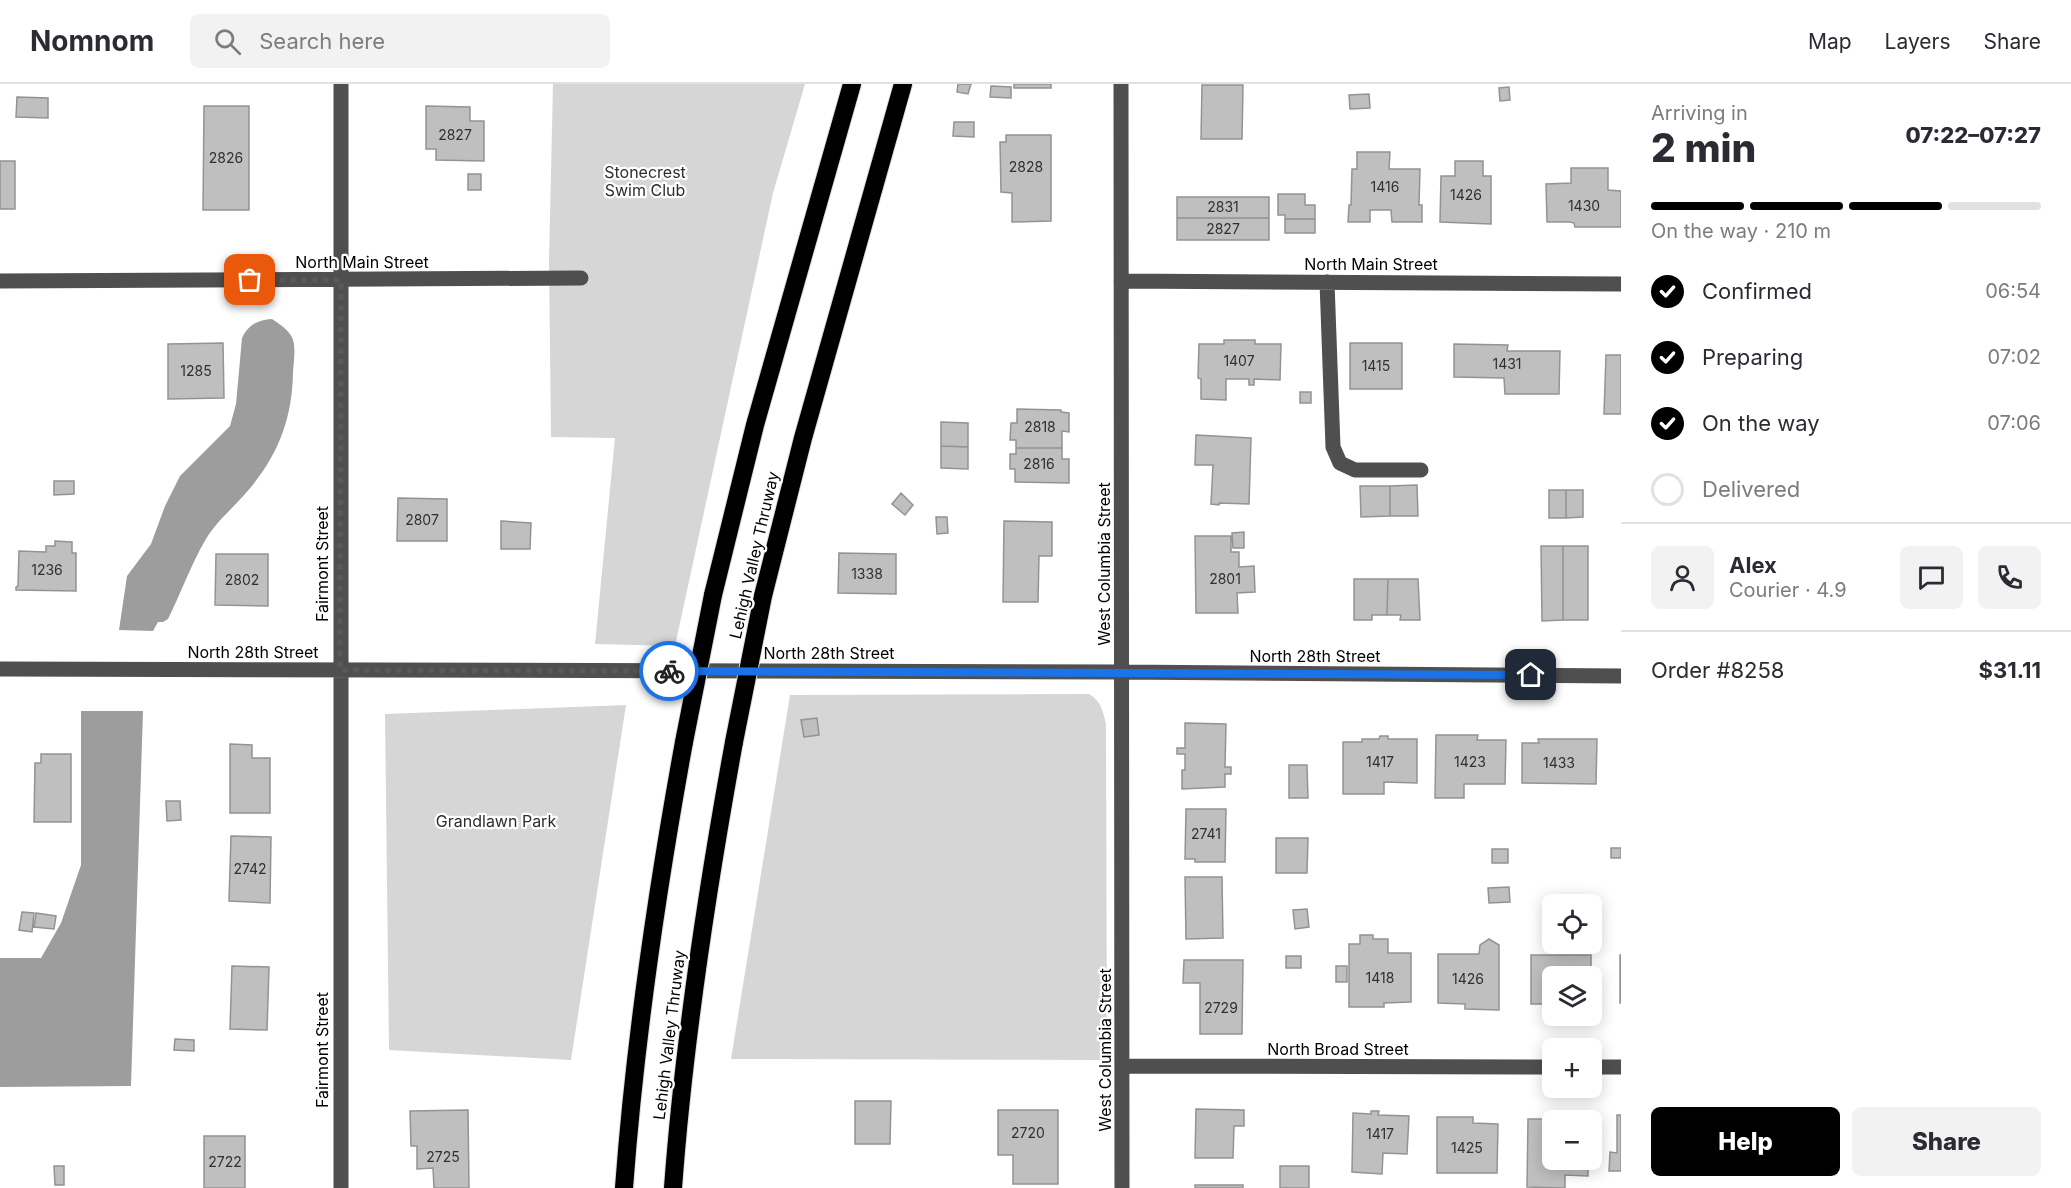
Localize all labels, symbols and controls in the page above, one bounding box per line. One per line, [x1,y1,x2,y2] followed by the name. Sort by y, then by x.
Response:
[190,14,610,68] search box
[30,24,154,58] text: Nomnom
[211,25,244,58] icon: search
[259,28,385,54] text: Search here
[1808,29,1852,54] text: Map
[1885,29,1951,54] text: Layers
[1984,29,2041,54] text: Share
[1651,101,1748,125] text: Arriving in
[1905,122,2041,148] text: 07:22–07:27
[1651,124,1756,171] text: 2 min
[438,126,472,143] house number: 2827
[209,149,243,166] house number: 2826
[1009,158,1043,175] house number: 2828
[604,162,686,200] park label: Stonecrest Swim Club
[1371,178,1399,195] house number: 1416
[1450,186,1482,203] house number: 1426
[1568,197,1600,214] house number: 1430
[1207,198,1239,215] house number: 2831
[1651,219,1831,243] text: On the way · 210 m
[1206,220,1240,237] house number: 2827
[295,252,429,272] street label: North Main Street
[224,254,275,305] pin
[1304,254,1438,274] street label: North Main Street
[233,263,266,296] icon: bag
[1651,275,1684,308] icon: check
[1702,278,1812,304] text: Confirmed
[1985,279,2041,303] text: 06:54
[1651,341,1684,374] icon: check
[1702,344,1803,370] text: Preparing
[1988,345,2041,369] text: 07:02
[1223,352,1255,369] house number: 1407
[1492,355,1522,372] house number: 1431
[1362,357,1390,374] house number: 1415
[180,362,212,379] house number: 1285
[1651,407,1684,440] icon: check
[1702,410,1820,436] text: On the way
[1987,411,2041,435] text: 07:06
[1024,418,1056,435] house number: 2818
[1023,455,1055,472] house number: 2816
[725,469,783,641] street label: Lehigh Valley Thruway
[1702,476,1800,502] text: Delivered
[1094,482,1114,646] street label: West Columbia Street
[312,506,332,622] street label: Fairmont Street
[405,511,439,528] house number: 2807
[1651,546,1714,609] button: person
[1900,546,1963,609] button: chat
[1978,546,2041,609] button: phone
[1729,552,1777,578] text: Alex
[31,561,63,578] house number: 1236
[851,565,883,582] house number: 1338
[1209,570,1241,587] house number: 2801
[225,571,259,588] house number: 2802
[1729,578,1847,602] text: Courier · 4.9
[639,641,699,701] courier
[187,642,319,662] street label: North 28th Street
[763,643,895,663] street label: North 28th Street
[1249,646,1381,666] street label: North 28th Street
[1505,649,1556,700] pin
[653,655,686,688] icon: bike
[1651,657,1784,683] text: Order #8258
[1979,657,2041,683] text: $31.11
[1514,658,1547,691] icon: home
[1366,753,1394,770] house number: 1417
[1454,753,1486,770] house number: 1423
[1543,754,1575,771] house number: 1433
[436,811,556,831] park label: Grandlawn Park
[1191,825,1221,842] house number: 2741
[233,860,267,877] house number: 2742
[1542,894,1602,1170] map controls
[1542,894,1602,954] button: locate
[649,949,689,1121] street label: Lehigh Valley Thruway
[1542,966,1602,1026] button: layers
[1095,968,1115,1132] street label: West Columbia Street
[1366,969,1394,986] house number: 1418
[1452,970,1484,987] house number: 1426
[312,992,332,1108] street label: Fairmont Street
[1204,999,1238,1016] house number: 2729
[1542,1038,1602,1098] button: +
[1267,1039,1409,1059] street label: North Broad Street
[1651,1107,1840,1176] button: Help
[1852,1107,2041,1176] button: Share
[1542,1110,1602,1170] button: −
[1011,1124,1045,1141] house number: 2720
[1366,1125,1394,1142] house number: 1417
[1451,1139,1483,1156] house number: 1425
[426,1148,460,1165] house number: 2725
[208,1153,242,1170] house number: 2722

